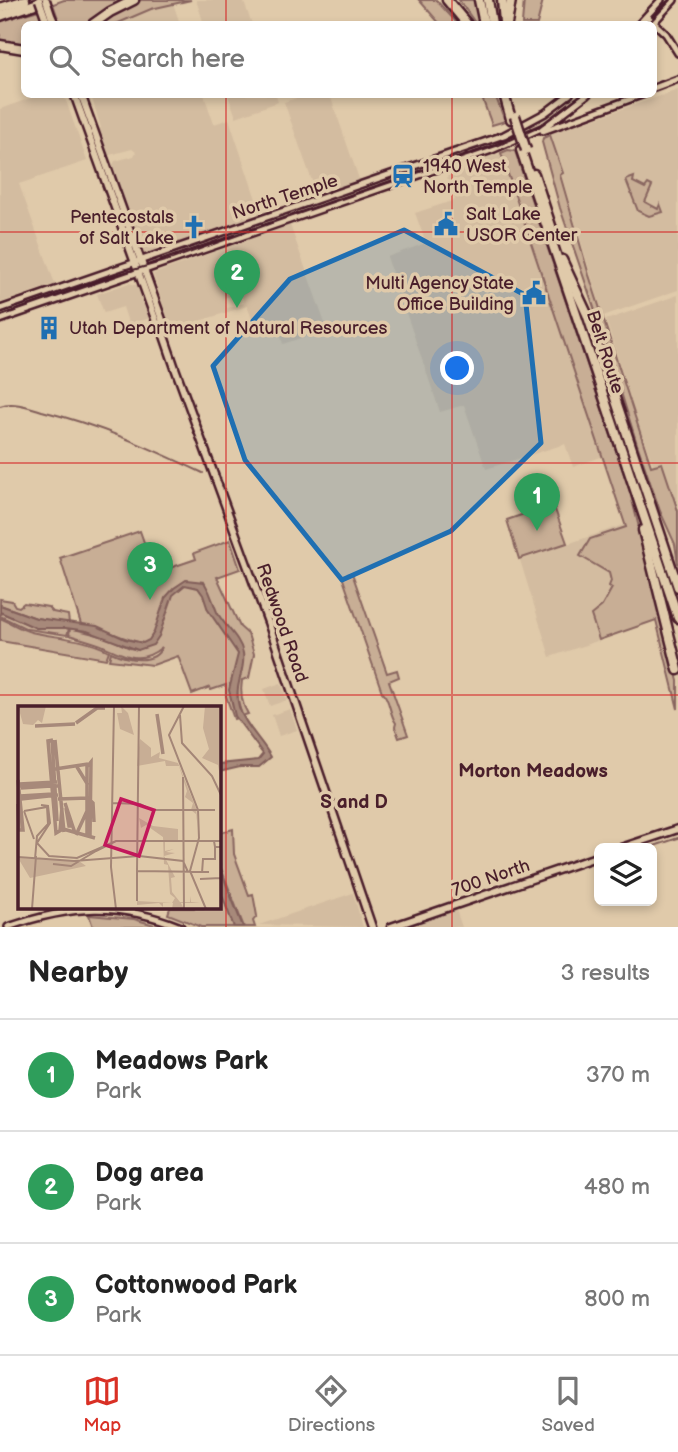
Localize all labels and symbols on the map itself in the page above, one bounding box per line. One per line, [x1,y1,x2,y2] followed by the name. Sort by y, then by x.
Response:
[423,156,533,198] place label: 1940 West North Temple
[389,162,417,190] station icon: 1940 West North Temple
[230,170,341,224] street label: North Temple
[466,204,578,246] place label: Salt Lake USOR Center
[70,207,174,249] place label: Pentecostals of Salt Lake
[432,210,460,238] public building icon: Salt Lake USOR Center
[180,213,208,241] church icon: Pentecostals of Salt Lake
[214,250,260,308] pin: 2
[365,273,514,315] place label: Multi Agency State Office Building
[520,279,548,307] public building icon: Multi Agency State Office Building
[582,308,628,396] street label: Belt Route
[35,314,63,342] building icon: Utah Department of Natural Resources
[69,318,387,339] place label: Utah Department of Natural Resources
[440,351,474,385] your location
[514,473,560,531] pin: 1
[127,542,173,600] pin: 3
[252,561,312,685] street label: Redwood Road
[18,706,220,909] inset map
[458,760,608,783] district label: Morton Meadows
[320,791,388,814] district label: S and D
[449,855,533,901] street label: 700 North

